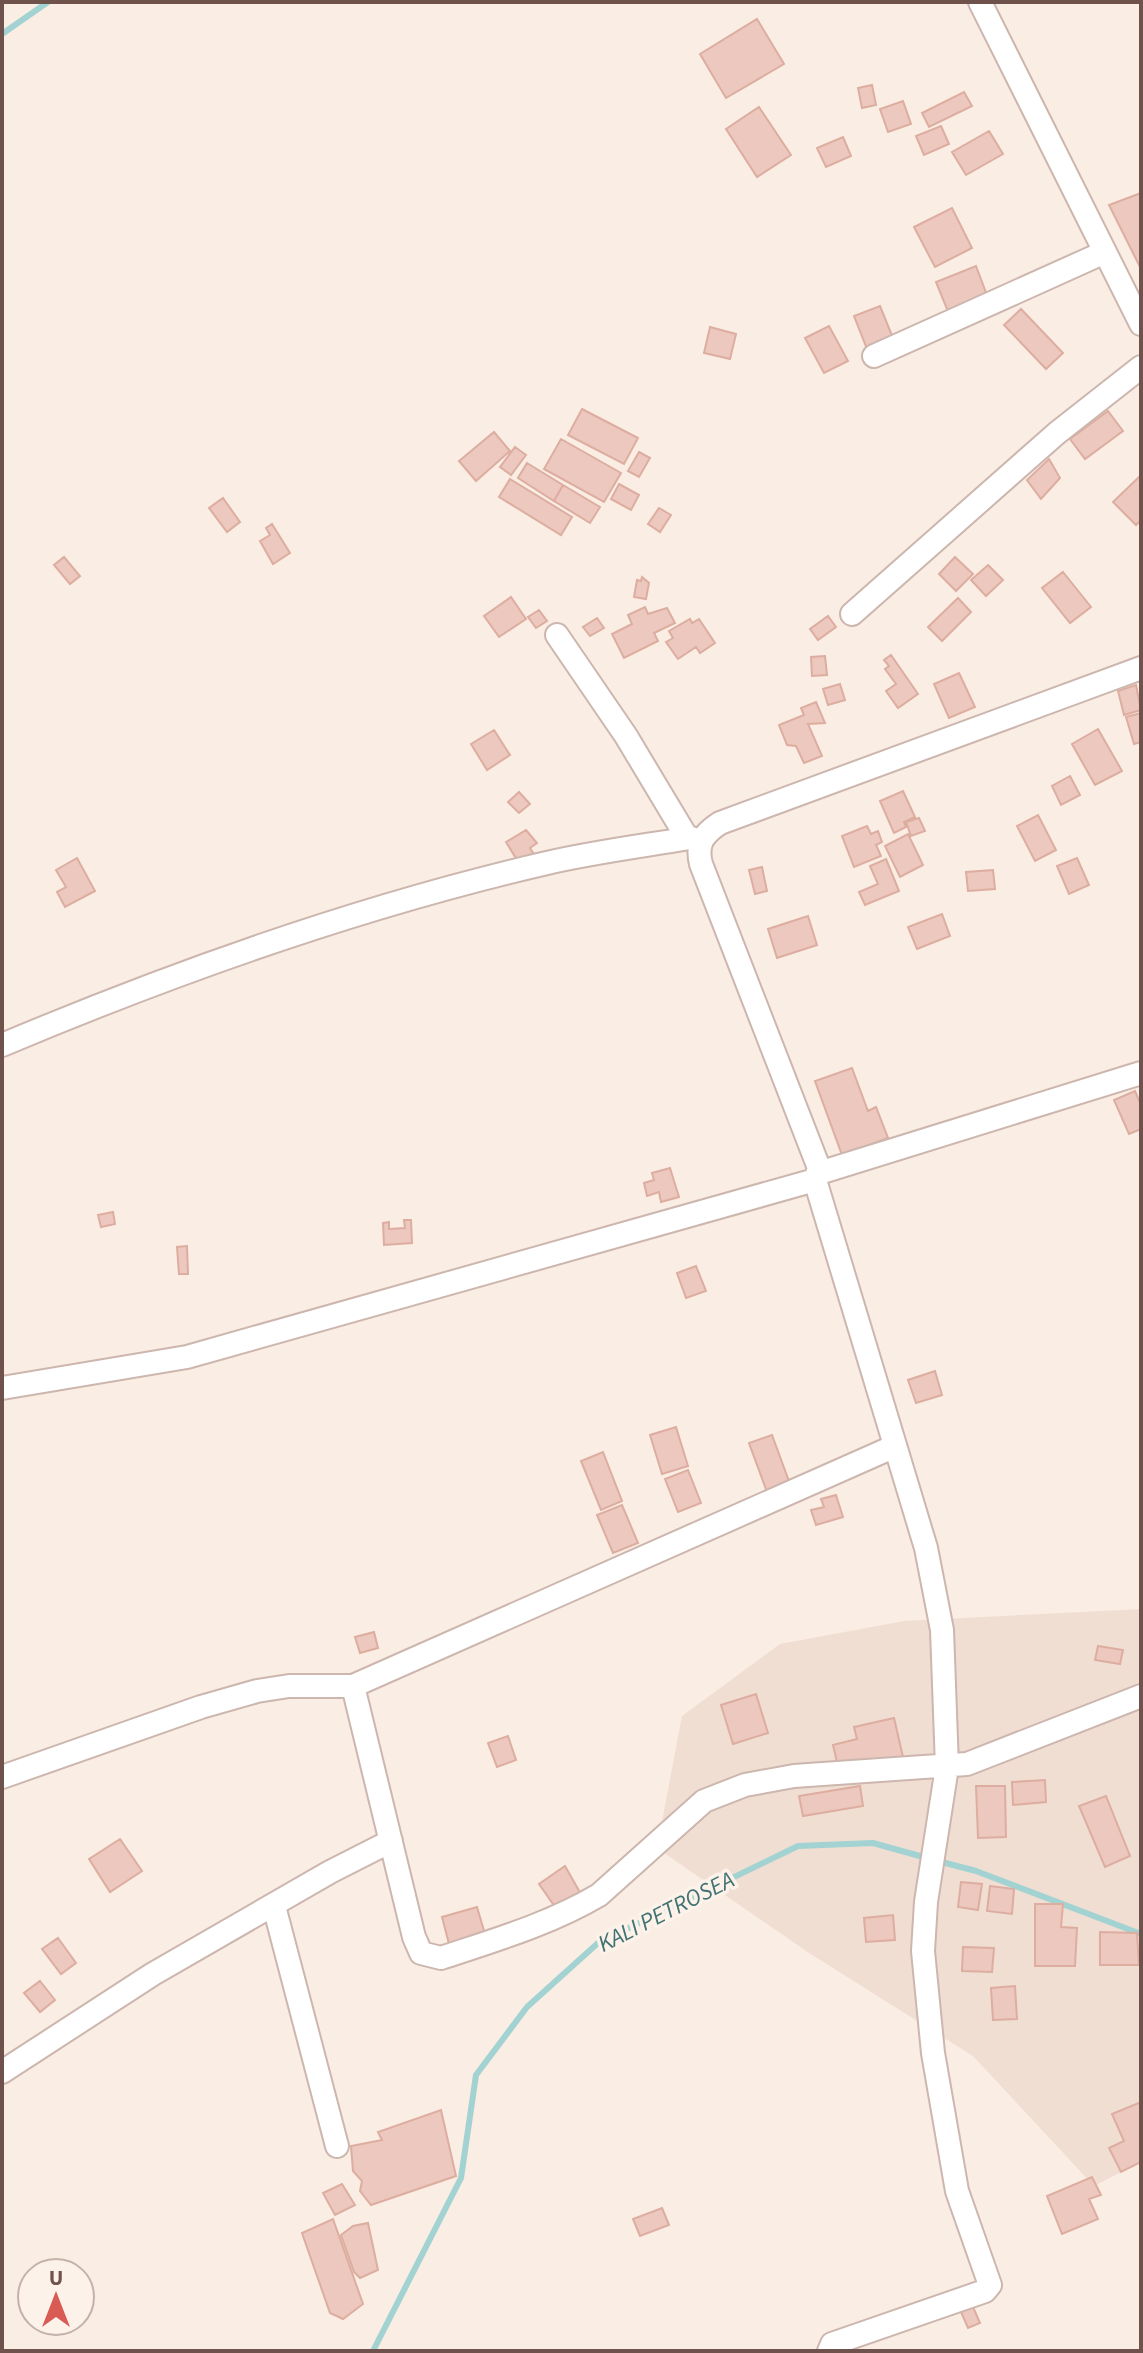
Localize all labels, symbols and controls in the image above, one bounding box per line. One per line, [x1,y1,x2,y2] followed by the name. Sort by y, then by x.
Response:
[592,1863,740,1961] water label: KALI PETROSEA
[16,2257,96,2337] north arrow
[49,2262,63,2294] text: U

